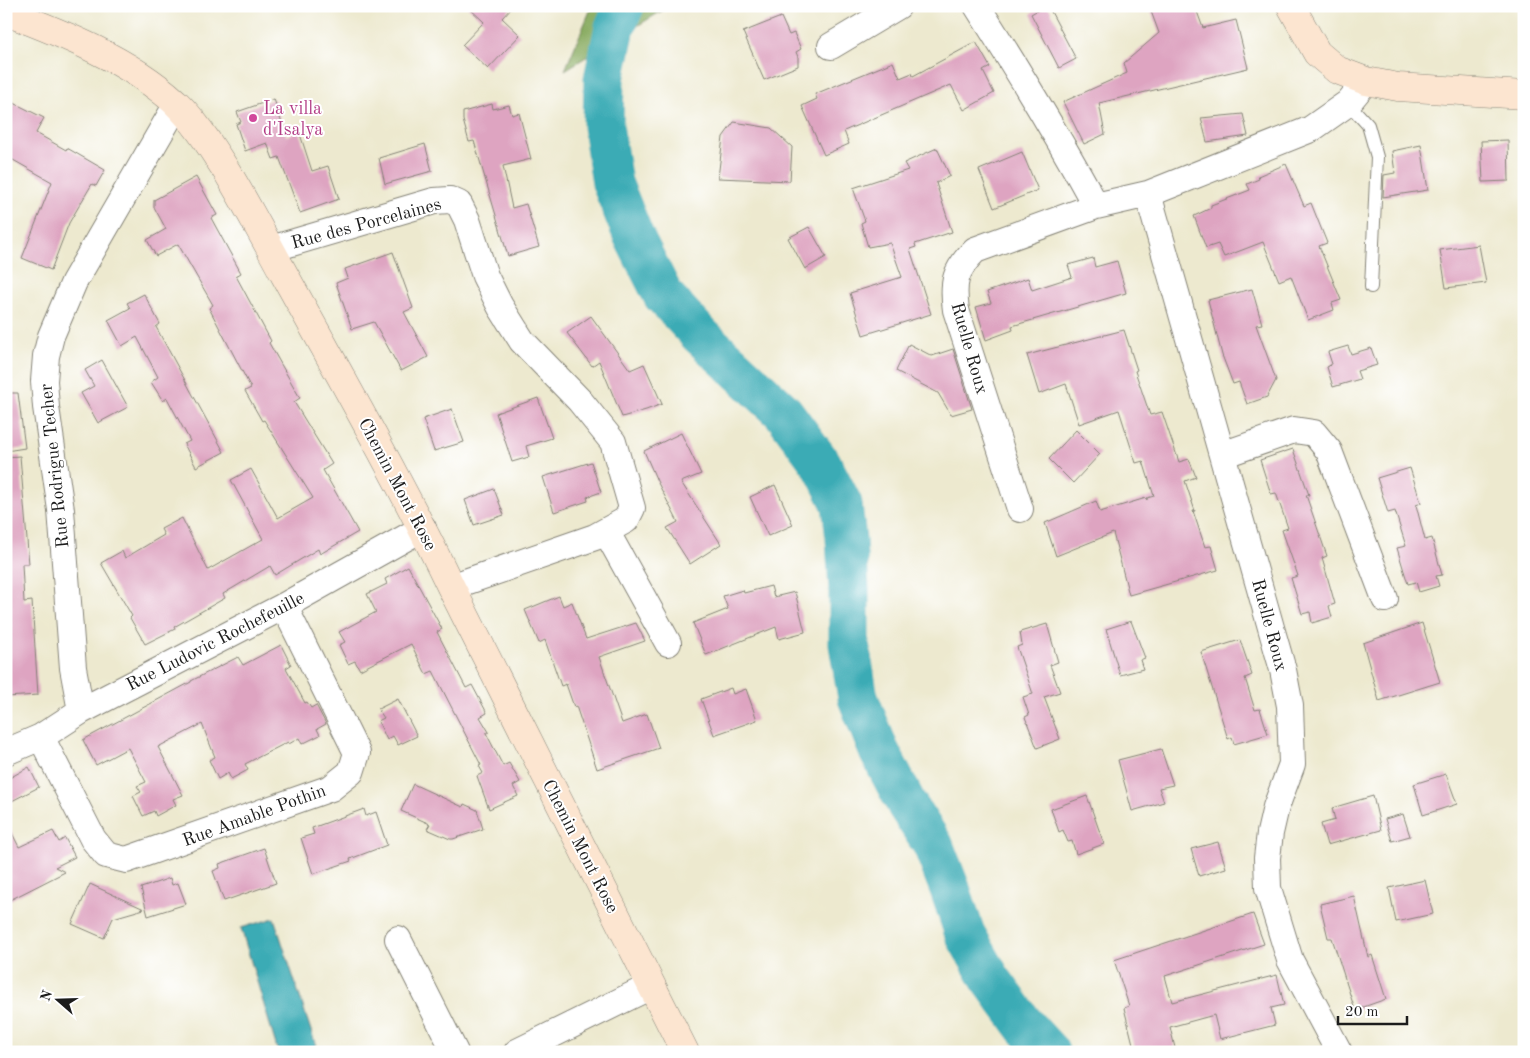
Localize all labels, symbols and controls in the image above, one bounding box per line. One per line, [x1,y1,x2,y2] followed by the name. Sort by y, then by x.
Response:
[263,100,323,139] place label: La villa d'Isalya
[247,112,259,124] marker: La villa d'Isalya
[289,195,443,253] street label: Rue des Porcelaines
[947,300,991,396] street label: Ruelle Roux
[37,382,73,549] street label: Rue Rodrigue Techer
[355,415,440,554] street label: Chemin Mont Rose
[1248,577,1290,673] street label: Ruelle Roux
[124,589,307,695] street label: Rue Ludovic Rochefeuille
[539,777,622,916] street label: Chemin Mont Rose
[180,782,329,850] street label: Rue Amable Pothin
[32,976,82,1026] north arrow
[38,988,55,1003] text: N
[1338,993,1406,1025] scale bar
[1345,1005,1379,1020] text: 20 m

